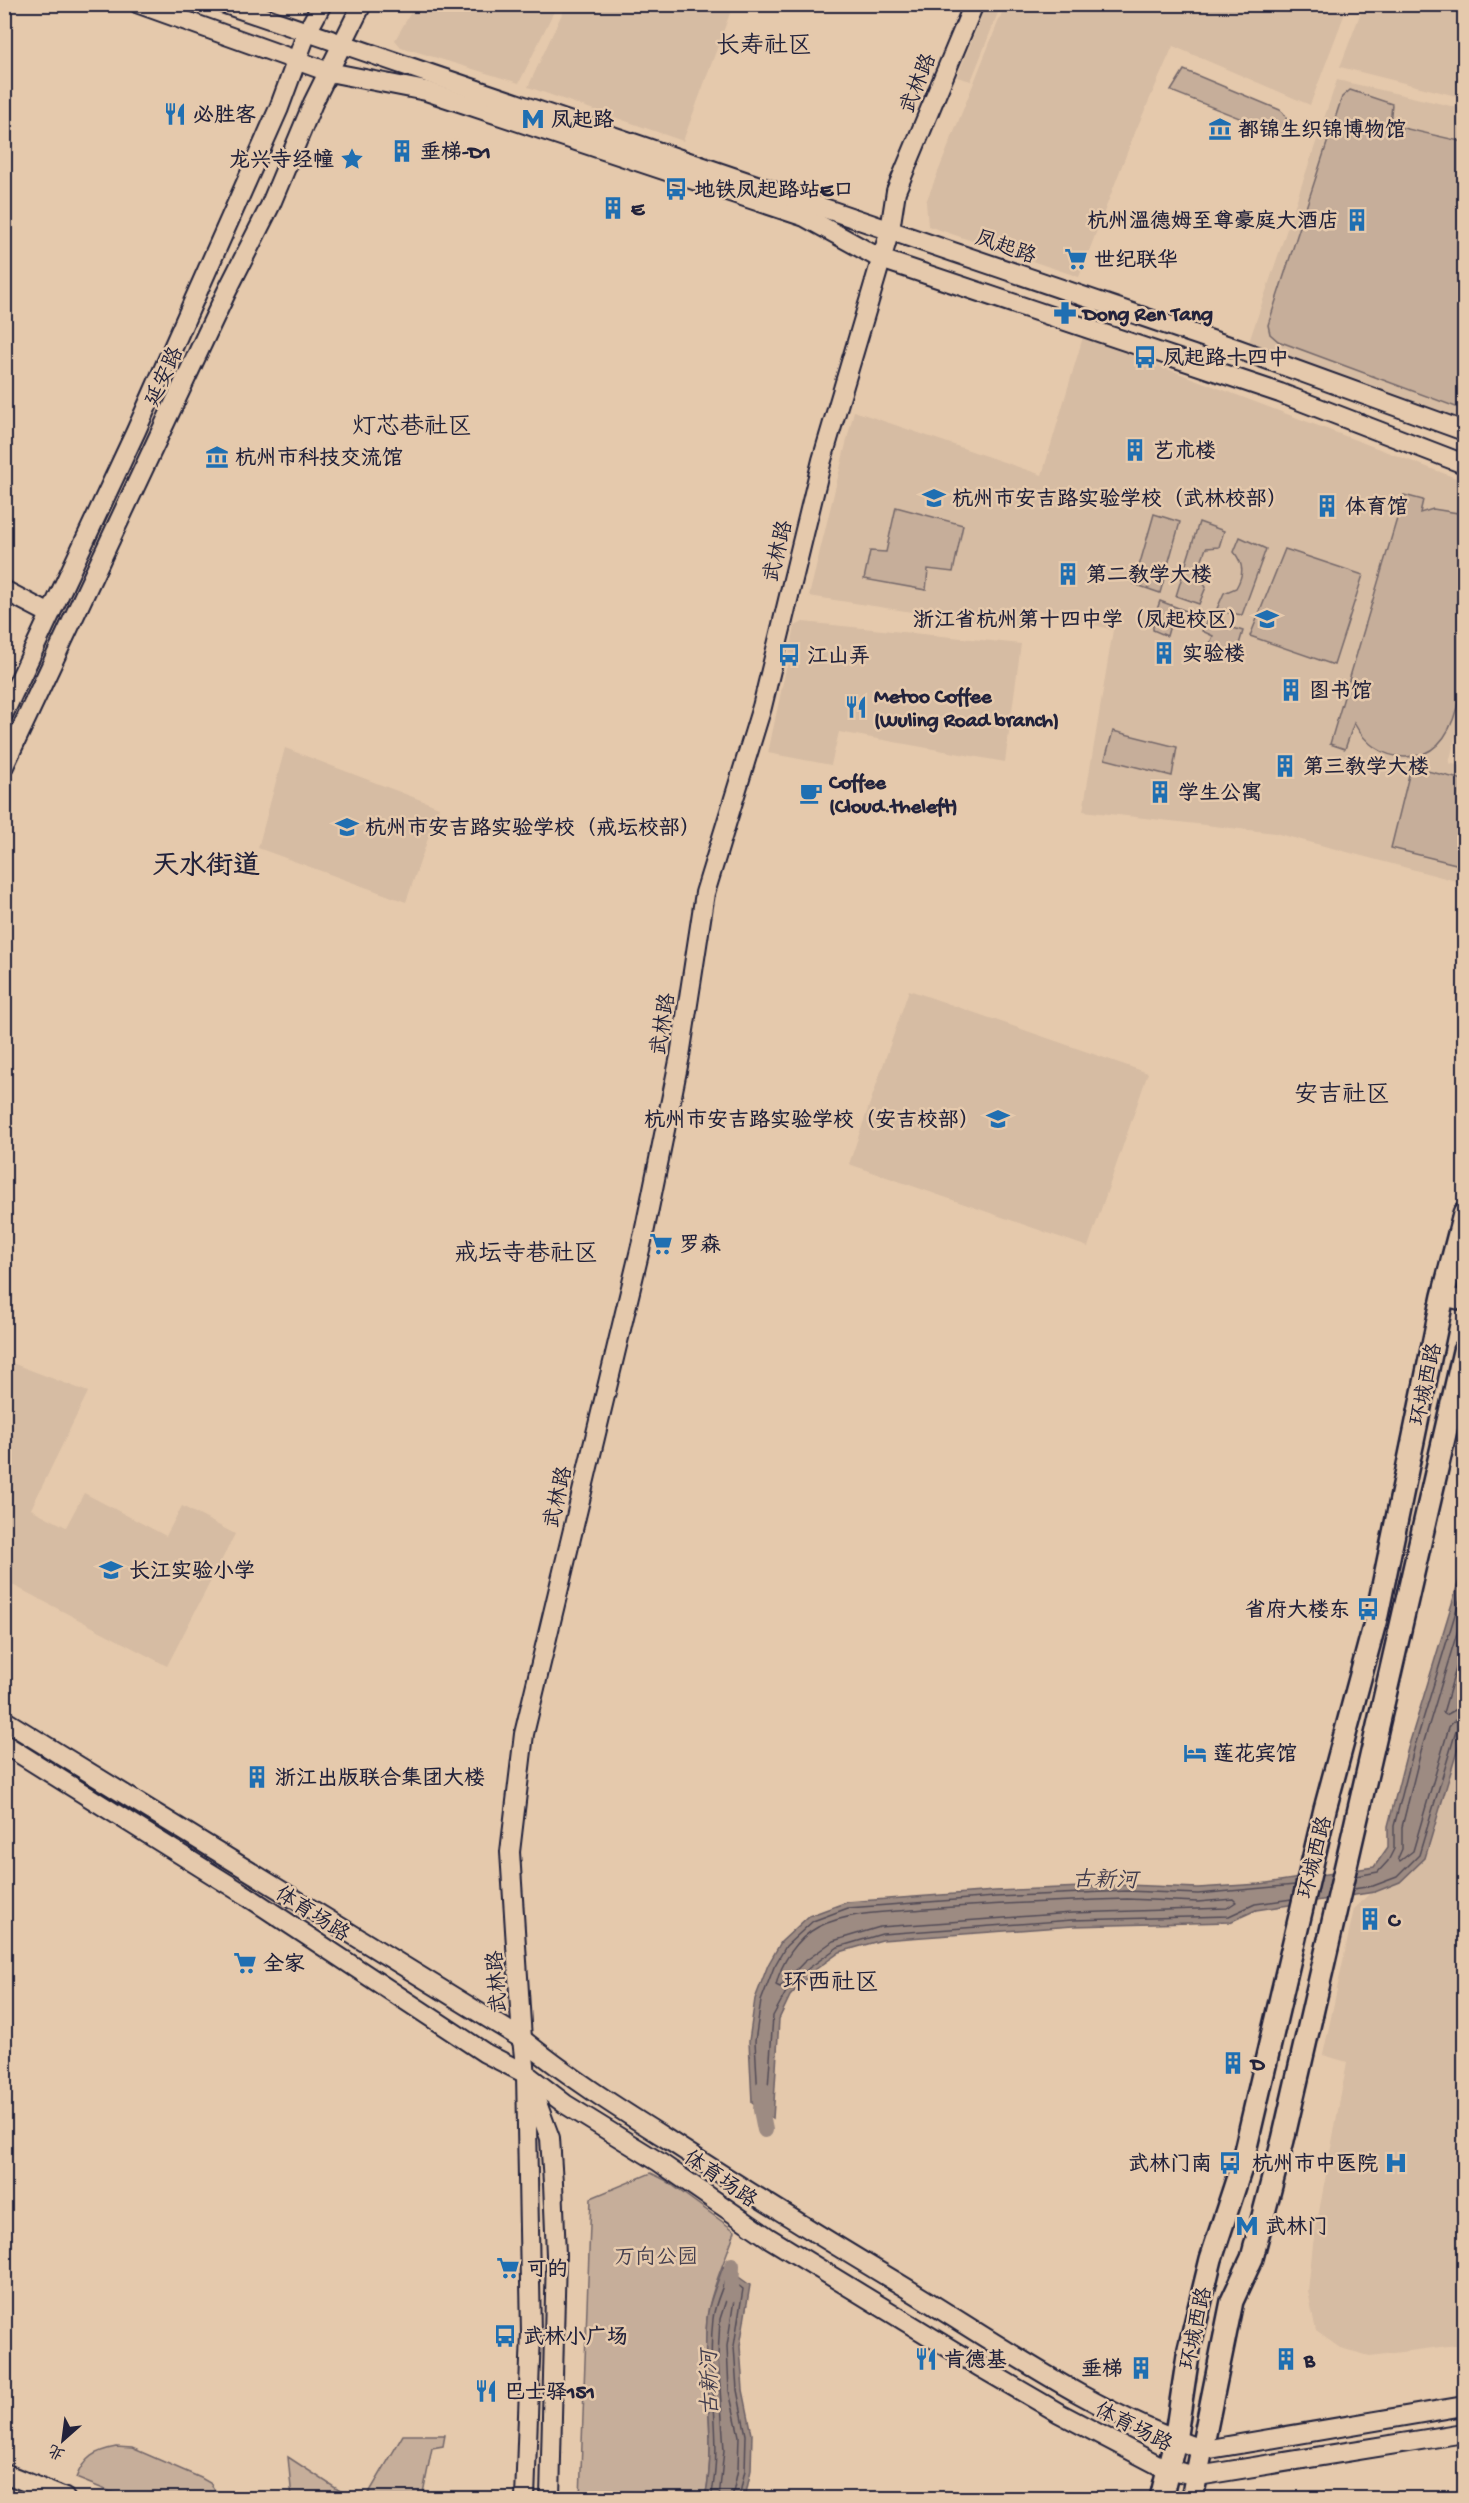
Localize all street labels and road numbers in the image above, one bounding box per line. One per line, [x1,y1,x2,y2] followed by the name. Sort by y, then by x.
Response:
[895,50,944,118] street label: 武林路
[971,225,1039,271] street label: 凤起路
[140,343,191,411] street label: 延安路
[759,518,800,585] street label: 武林路
[646,991,683,1058] street label: 武林路
[1406,1341,1449,1428] street label: 环城西路
[539,1464,580,1531] street label: 武林路
[1293,1814,1340,1902] street label: 环城西路
[269,1881,354,1949] street label: 体育场路
[483,1949,514,2014] street label: 武林路
[677,2145,762,2215] street label: 体育场路
[1176,2285,1219,2372] street label: 环城西路
[1089,2397,1176,2459] street label: 体育场路

